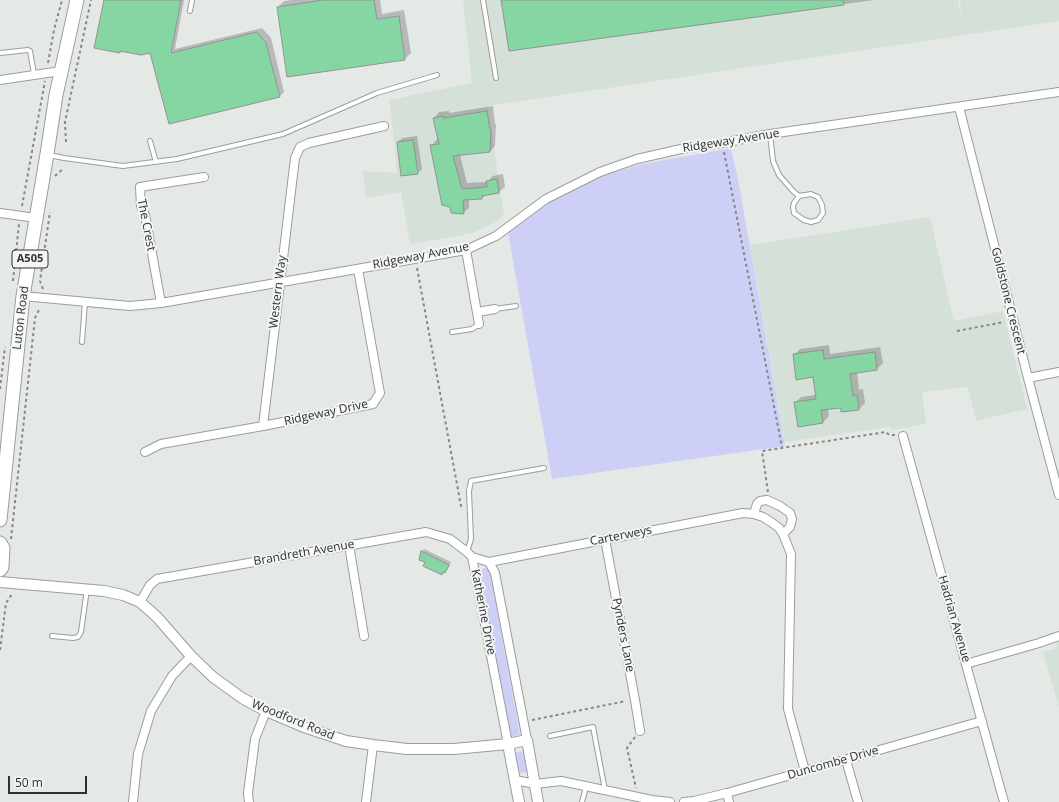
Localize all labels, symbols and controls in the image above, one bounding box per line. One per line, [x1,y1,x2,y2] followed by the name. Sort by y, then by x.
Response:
[682,126,780,156] street label: Ridgeway Avenue
[134,198,158,252] street label: The Crest
[372,240,470,272] street label: Ridgeway Avenue
[988,246,1028,356] street label: Goldstone Crescent
[12,250,48,268] road number: A505
[266,255,290,329] street label: Western Way
[10,285,32,351] street label: Luton Road
[283,397,369,429] street label: Ridgeway Drive
[589,523,653,549] street label: Carterweys
[252,537,356,569] street label: Brandreth Avenue
[468,568,498,656] street label: Katherine Drive
[935,574,973,664] street label: Hadrian Avenue
[609,597,637,673] street label: Pynders Lane
[249,697,337,743] street label: Woodford Road
[786,743,880,783] street label: Duncombe Drive
[10,768,89,794] scale bar
[15,774,43,791] text: 50 m

